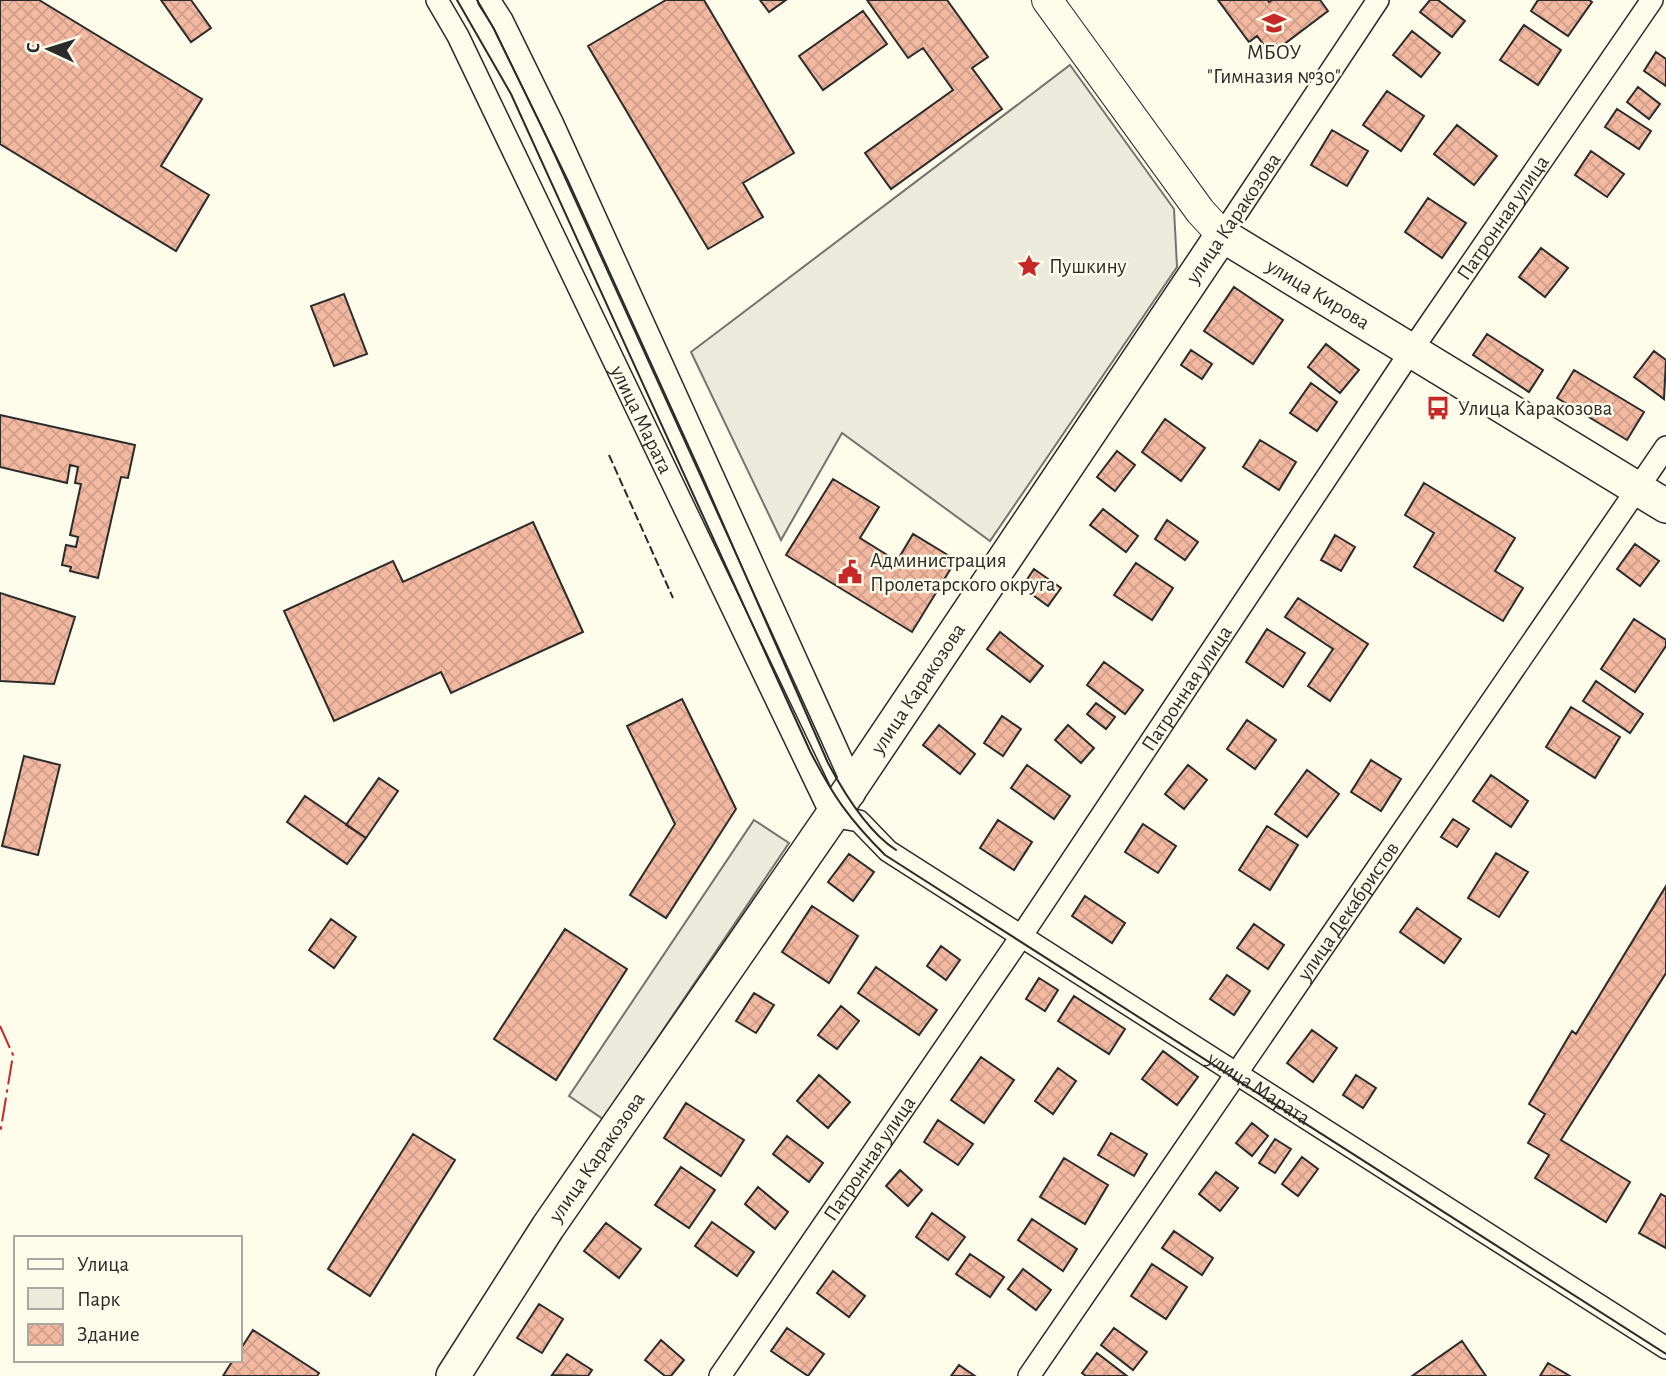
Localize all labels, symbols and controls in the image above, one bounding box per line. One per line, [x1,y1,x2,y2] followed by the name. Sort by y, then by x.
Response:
[1260,9,1288,37] school or university icon: МБОУ "Гимназия №30"
[14,14,84,84] north arrow
[24,42,43,54] text: С
[1207,42,1341,87] place label: МБОУ "Гимназия №30"
[1182,149,1285,288] street label: улица Каракозова
[1453,151,1553,284] street label: Патронная улица
[1015,252,1043,280] place icon: Пушкину
[1262,254,1374,334] street label: улица Кирова
[1049,256,1126,277] place label: Пушкину
[606,361,676,478] street label: улица Марата
[1424,394,1452,422] bus stop icon: Улица Каракозова
[1458,398,1613,419] place label: Улица Каракозова
[870,550,1056,595] place label: Администрация Пролетарского округа
[836,558,864,586] public building icon: Администрация Пролетарского округа
[866,619,969,759] street label: улица Каракозова
[1138,622,1236,755] street label: Патронная улица
[1293,838,1403,985] street label: улица Декабристов
[1203,1047,1314,1129] street label: улица Марата
[544,1088,649,1227] street label: улица Каракозова
[820,1092,920,1225] street label: Патронная улица
[14,1236,242,1362] legend
[77,1254,130,1275] text: Улица
[77,1289,121,1310] text: Парк
[77,1324,140,1345] text: Здание

